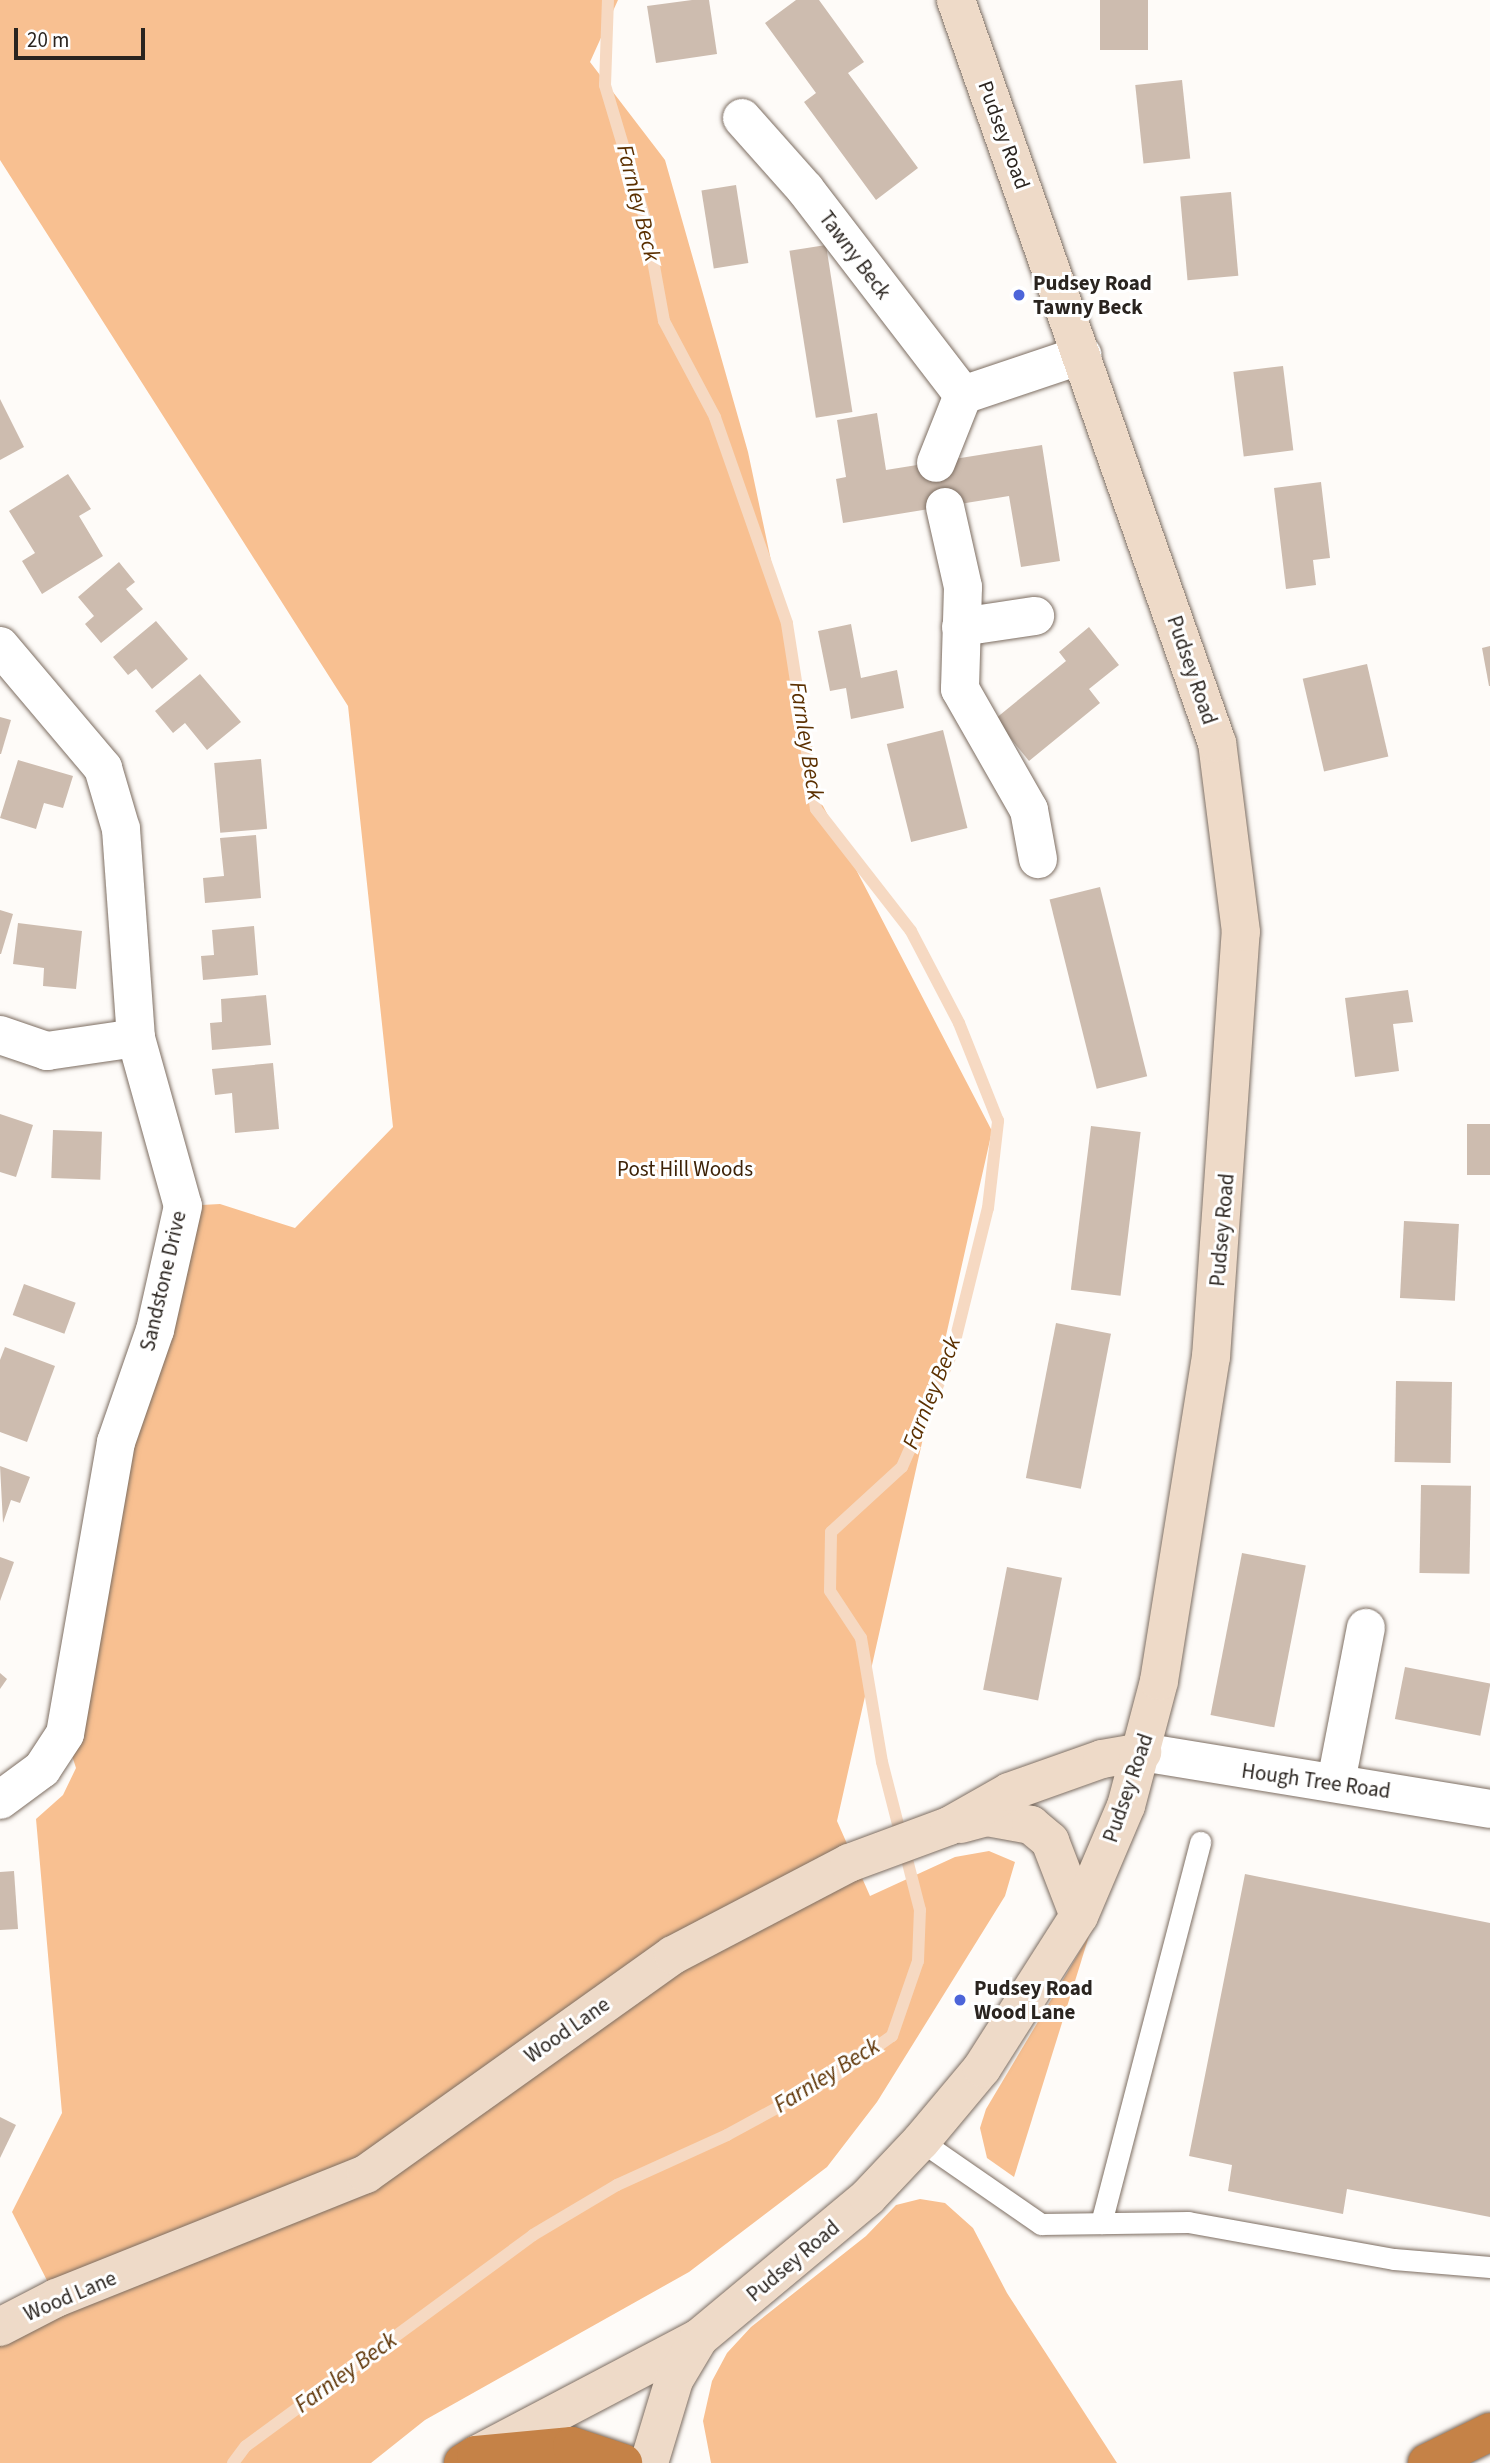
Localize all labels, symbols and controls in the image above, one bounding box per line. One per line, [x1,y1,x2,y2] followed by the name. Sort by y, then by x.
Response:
[18,14,149,58] scale bar
[27,25,69,55] text: 20 m
[973,77,1035,193] street label: Pudsey Road
[610,142,666,264] water label: Farnley Beck
[814,206,896,304] street label: Tawny Beck
[1033,270,1152,320] place label: Pudsey Road Tawny Beck
[1011,287,1027,303] marker: Pudsey Road Tawny Beck
[1162,612,1222,728] street label: Pudsey Road
[783,680,829,802] water label: Farnley Beck
[617,1156,753,1182] park label: Post Hill Woods
[1205,1172,1239,1288] street label: Pudsey Road
[135,1208,191,1354] street label: Sandstone Drive
[897,1333,967,1453] water label: Farnley Beck
[1098,1730,1158,1846] street label: Pudsey Road
[1240,1758,1392,1804] street label: Hough Tree Road
[974,1975,1093,2025] place label: Pudsey Road Wood Lane
[520,1992,614,2068] street label: Wood Lane
[952,1992,968,2008] marker: Pudsey Road Wood Lane
[769,2033,885,2119] water label: Farnley Beck
[741,2215,845,2307] street label: Pudsey Road
[20,2265,120,2327] street label: Wood Lane
[290,2327,402,2419] water label: Farnley Beck

